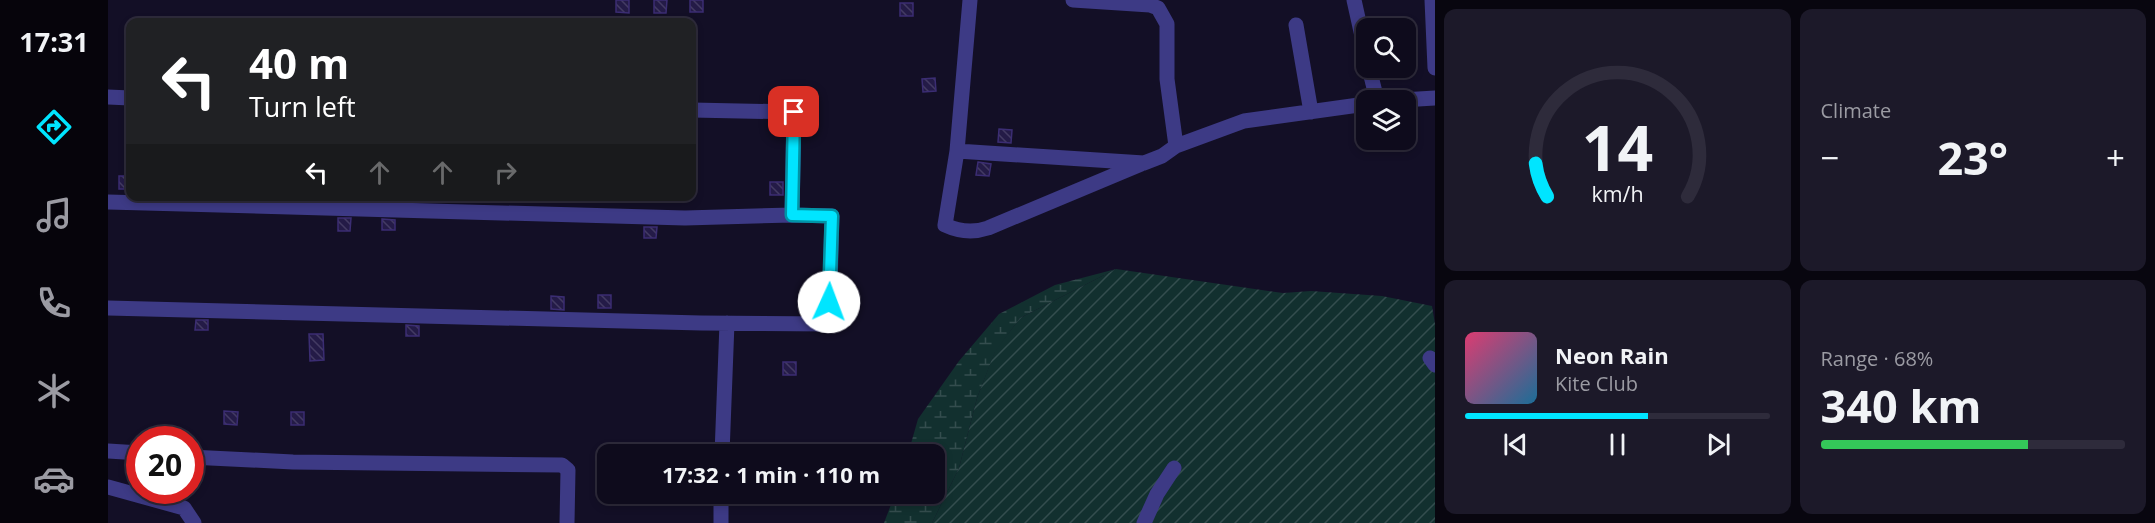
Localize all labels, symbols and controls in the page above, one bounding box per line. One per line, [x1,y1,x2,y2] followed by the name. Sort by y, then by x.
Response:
[1356,18,1416,150] map controls
[1356,18,1416,78] button: search
[19,23,89,60] text: 17:31
[249,34,349,91] text: 40 m
[150,42,228,120] icon: left
[768,86,819,137] pin
[249,88,356,125] text: Turn left
[1356,90,1416,150] button: layers
[777,95,810,128] icon: arrive
[1821,97,1891,124] text: Climate
[1582,104,1653,189] text: 14
[33,106,75,148] icon: directions
[1937,127,2008,188] text: 23°
[1821,135,1839,180] text: −
[2106,135,2125,180] text: +
[300,156,333,189] icon: left
[363,156,396,189] icon: ahead
[426,156,459,189] icon: ahead
[489,156,522,189] icon: right
[1591,179,1643,208] text: km/h
[33,194,75,236] icon: music
[797,270,861,334] position arrow
[33,282,75,324] icon: phone
[1555,340,1669,370] text: Neon Rain
[1821,345,1933,372] text: Range · 68%
[33,370,75,412] icon: climate
[1555,370,1638,397] text: Kite Club
[1821,375,1981,436] text: 340 km
[126,426,204,504] speed limit sign: 20
[1499,428,1532,461] icon: previous
[1601,428,1634,461] icon: pause
[1702,428,1735,461] icon: next
[33,458,75,500] icon: car
[662,459,880,489] text: 17:32 · 1 min · 110 m

